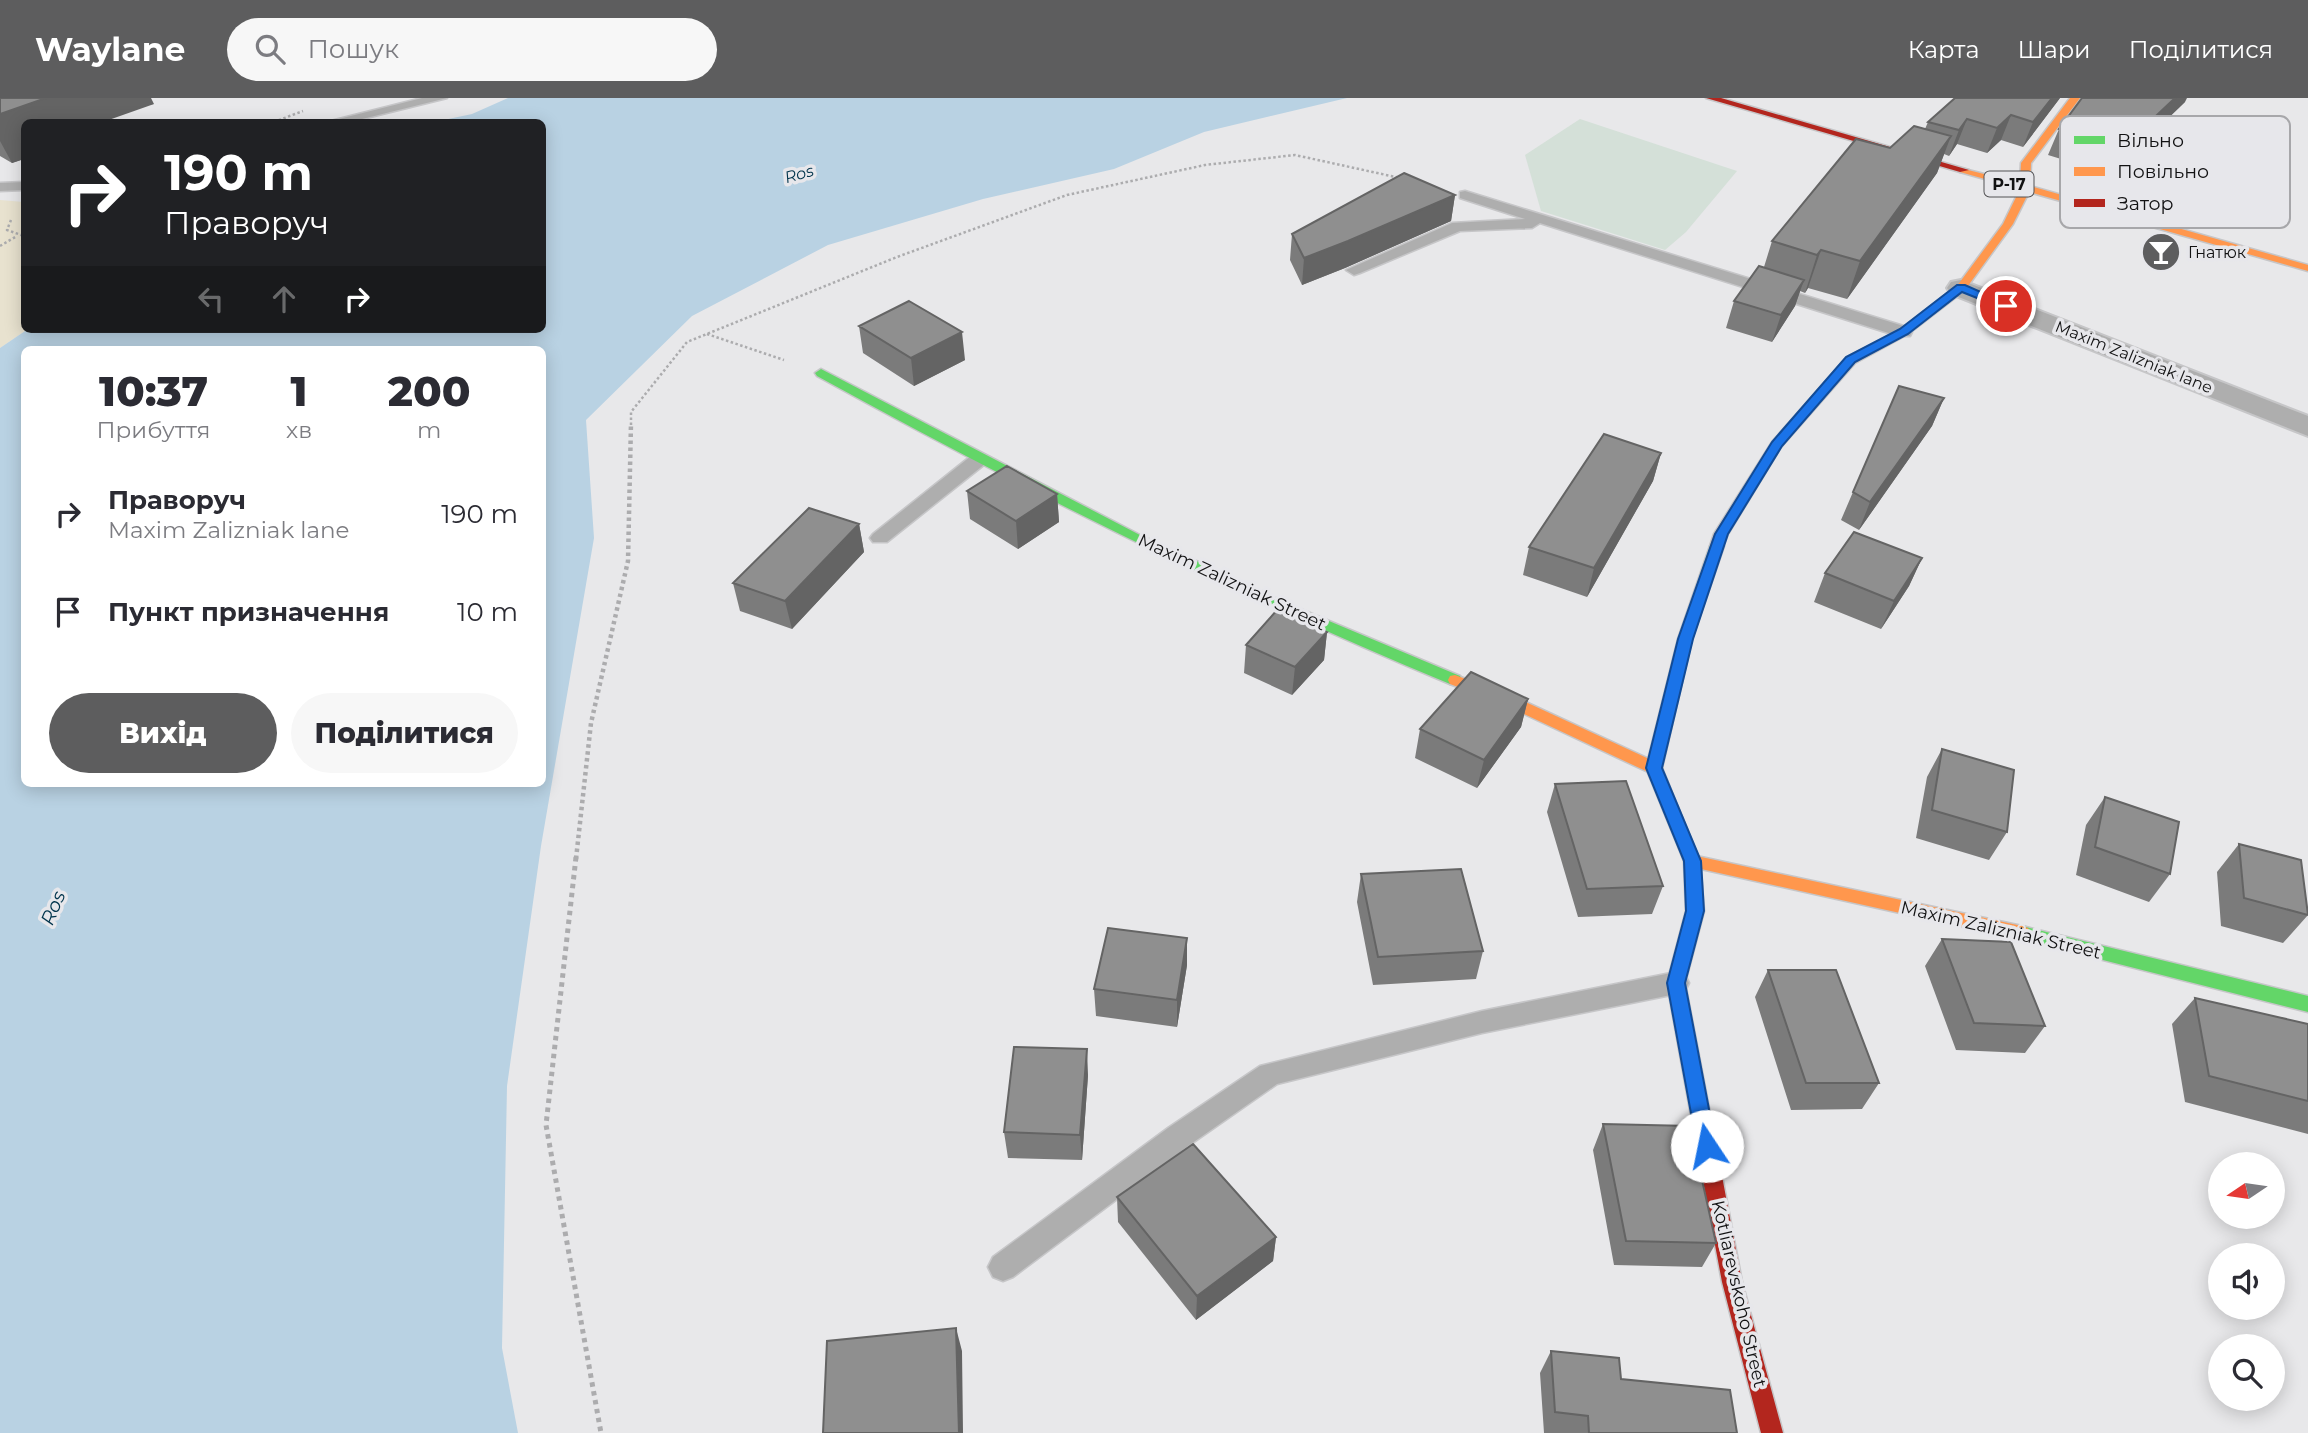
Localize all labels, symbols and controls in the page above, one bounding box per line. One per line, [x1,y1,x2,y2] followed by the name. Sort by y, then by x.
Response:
[227,18,717,81] search box
[35,29,185,69] text: Waylane
[251,30,289,68] icon: search
[307,33,399,65] text: Пошук
[1908,35,1979,64] text: Карта
[2017,35,2091,64] text: Шари
[2129,35,2273,64] text: Поділитися
[2060,116,2290,228] legend
[2117,129,2184,152] text: Вільно
[164,143,313,202] text: 190 m
[49,147,140,238] icon: right
[2117,160,2209,183] text: Повільно
[782,161,816,187] water label: Ros
[1984,172,2034,197] road number: Р-17
[2117,192,2174,215] text: Затор
[164,203,329,242] text: Праворуч
[2140,231,2182,273] bar icon: Гнатюк
[2188,243,2247,262] place label: Гнатюк
[1976,276,2036,336] pin
[192,280,230,318] icon: left
[265,280,303,318] icon: ahead
[338,280,376,318] icon: right
[1987,287,2025,325] icon: arrive
[2053,317,2215,397] street label: Maxim Zalizniak lane
[99,365,208,417] text: 10:37
[291,365,308,417] text: 1
[388,365,470,417] text: 200
[97,416,211,444] text: Прибуття
[286,416,312,444] text: хв
[417,416,441,444] text: m
[108,484,246,516] text: Праворуч
[49,495,87,533] icon: right
[441,498,518,530] text: 190 m
[108,516,349,544] text: Maxim Zalizniak lane
[1135,529,1329,635] street label: Maxim Zalizniak Street
[49,593,87,631] icon: arrive
[108,596,389,628] text: Пункт призначення
[457,596,518,628] text: 10 m
[49,693,277,773] button: Вихід
[291,693,518,773] button: Поділитися
[36,887,70,929] water label: Ros
[1899,896,2103,964] street label: Maxim Zalizniak Street
[1670,1109,1744,1183] position arrow
[2208,1152,2286,1228] north arrow
[2208,1152,2285,1411] map controls
[1707,1198,1771,1390] street label: Kotliarevskoho Street
[2208,1243,2285,1320] button: sound
[2208,1334,2285,1411] button: search

